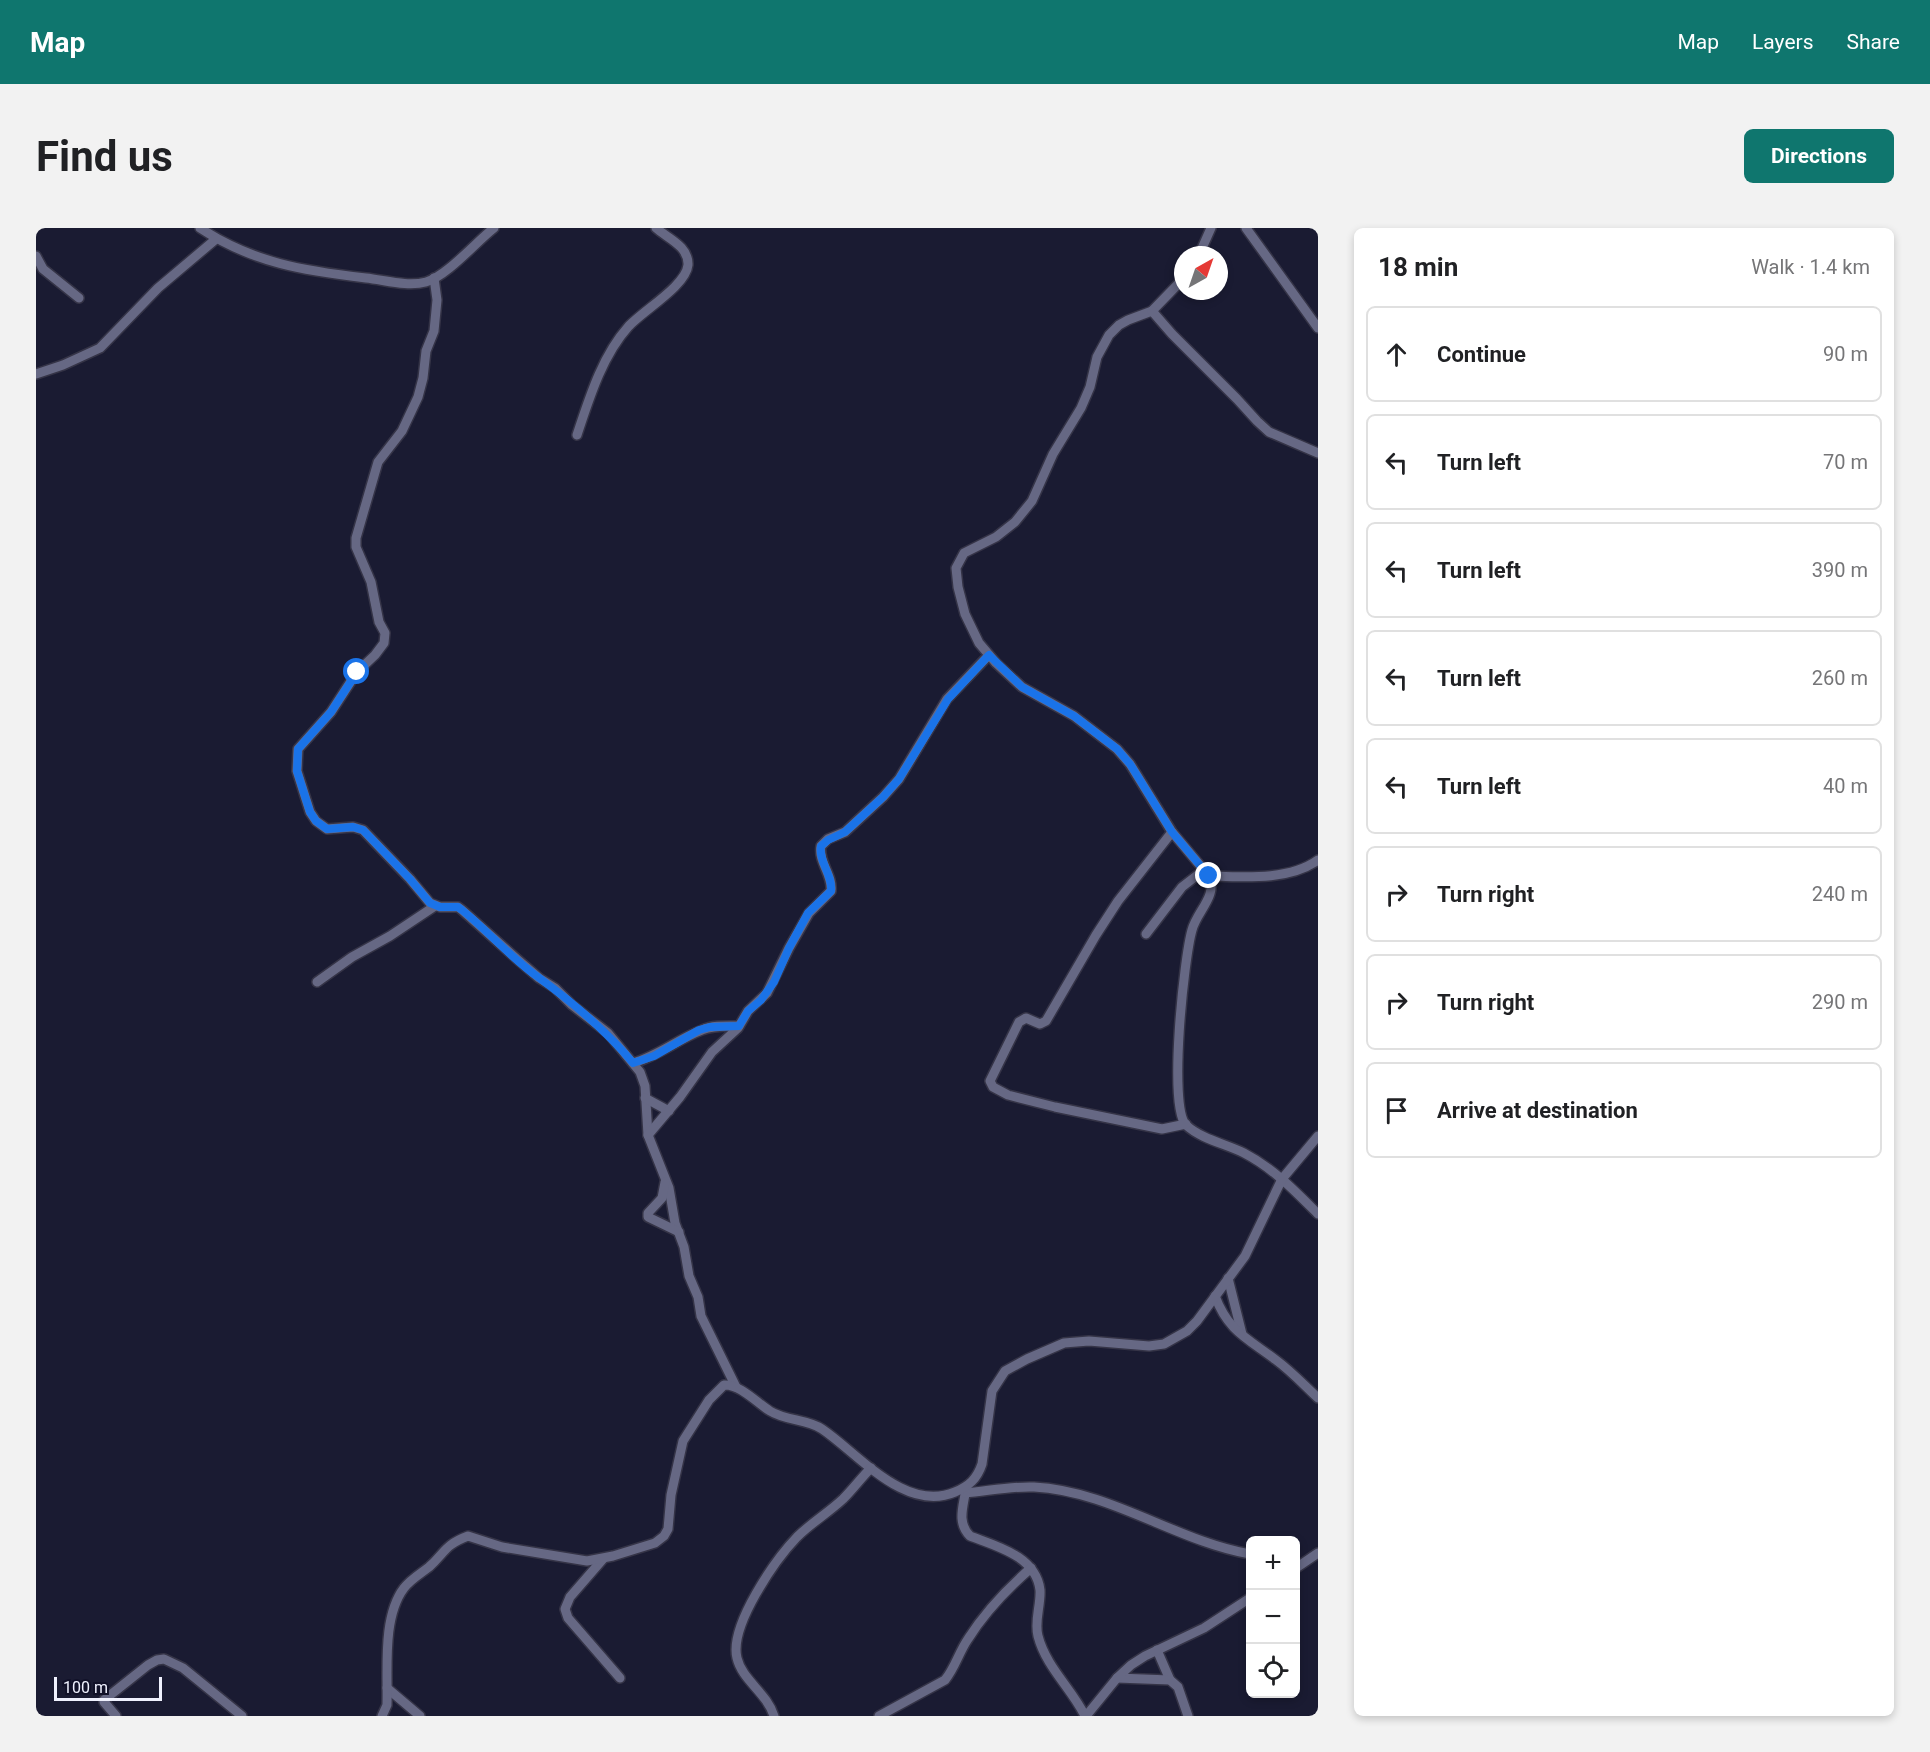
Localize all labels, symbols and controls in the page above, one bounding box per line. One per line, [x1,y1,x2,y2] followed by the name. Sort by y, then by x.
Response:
[30,26,85,59] text: Map
[1677,30,1719,54] text: Map
[1752,30,1813,54] text: Layers
[1846,30,1900,54] text: Share
[1744,129,1894,183] button: Directions
[36,132,173,181] text: Find us
[1174,246,1228,300] north arrow
[1378,252,1458,282] text: 18 min
[1751,255,1870,279] text: Walk · 1.4 km
[1380,338,1413,371] icon: ahead
[1437,342,1526,367] text: Continue
[1823,342,1868,366] text: 90 m
[1380,446,1413,479] icon: left
[1437,450,1521,475] text: Turn left
[1823,450,1868,474] text: 70 m
[1380,554,1413,587] icon: left
[1437,558,1521,583] text: Turn left
[1812,558,1868,582] text: 390 m
[343,658,369,684] route start
[1380,662,1413,695] icon: left
[1437,666,1521,691] text: Turn left
[1812,666,1868,690] text: 260 m
[1380,770,1413,803] icon: left
[1437,774,1521,799] text: Turn left
[1823,774,1868,798] text: 40 m
[1195,862,1221,888] route end
[1380,878,1413,911] icon: right
[1437,882,1534,907] text: Turn right
[1812,882,1868,906] text: 240 m
[1380,986,1413,1019] icon: right
[1437,990,1534,1015] text: Turn right
[1812,990,1868,1014] text: 290 m
[1380,1094,1413,1127] icon: arrive
[1437,1098,1638,1123] text: Arrive at destination
[1246,1536,1300,1698] map controls
[1246,1536,1300,1590] button: +
[1246,1590,1300,1644] button: −
[1246,1644,1300,1698] button: locate
[54,1674,162,1702] scale bar
[63,1678,108,1697] text: 100 m

